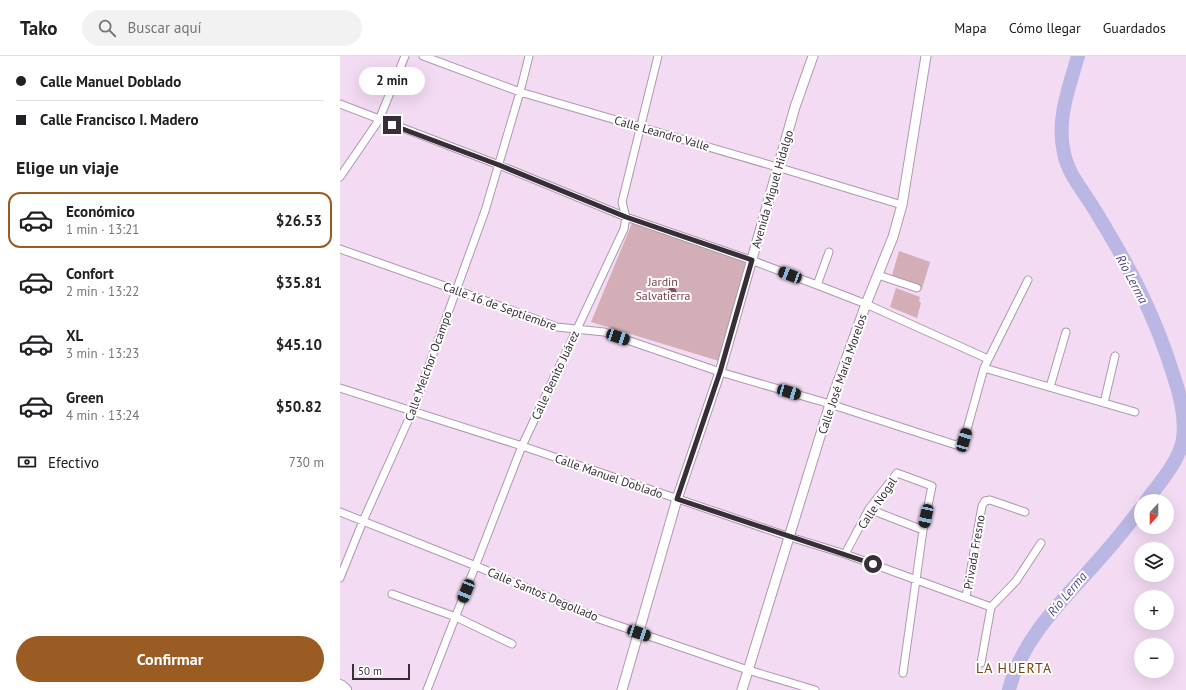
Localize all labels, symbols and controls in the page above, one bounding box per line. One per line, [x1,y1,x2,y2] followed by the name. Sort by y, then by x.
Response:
[82,10,362,46] search box
[20,16,58,40] text: Tako
[96,17,118,39] icon: search
[128,18,202,37] text: Buscar aquí
[954,19,987,37] text: Mapa
[1009,19,1081,37] text: Cómo llegar
[1103,19,1166,37] text: Guardados
[359,67,425,95] callout: 2 min
[40,72,181,91] text: Calle Manuel Doblado
[376,72,408,89] text: 2 min
[40,110,199,129] text: Calle Francisco I. Madero
[613,112,711,154] street label: Calle Leandro Valle
[383,116,401,134] route end
[748,128,796,250] street label: Avenida Miguel Hidalgo
[16,156,119,179] text: Elige un viaje
[18,202,54,238] icon: car
[66,202,135,221] text: Económico
[276,211,322,230] text: $26.53
[66,221,139,238] text: 1 min · 13:21
[1112,252,1152,307] water label: Río Lerma
[18,264,54,300] icon: car
[66,264,114,283] text: Confort
[777,265,803,285] car
[276,273,322,292] text: $35.81
[635,274,691,303] park label: Jardin Salvatierra
[441,278,559,334] street label: Calle 16 de Septiembre
[66,283,139,300] text: 2 min · 13:22
[401,309,455,423] street label: Calle Melchor Ocampo
[814,312,870,436] street label: Calle José María Morelos
[18,326,54,362] icon: car
[66,326,83,345] text: XL
[605,327,631,347] car
[528,328,582,422] street label: Calle Benito Juárez
[276,335,322,354] text: $45.10
[66,345,139,362] text: 3 min · 13:23
[776,383,802,401] car
[18,388,54,424] icon: car
[66,388,104,407] text: Green
[276,397,322,416] text: $50.82
[66,407,139,424] text: 4 min · 13:24
[955,427,973,453] car
[553,450,665,502] street label: Calle Manuel Doblado
[16,451,38,473] icon: cash
[48,453,99,472] text: Efectivo
[289,454,324,471] text: 730 m
[854,474,900,532] street label: Calle Nogal
[1134,494,1174,534] north arrow
[1134,494,1174,678] map controls
[918,503,934,529] car
[960,514,988,590] street label: Privada Fresno
[1134,542,1174,582] button: layers
[864,555,882,573] route start
[485,564,601,624] street label: Calle Santos Degollado
[1043,568,1091,620] water label: Río Lerma
[456,578,476,604] car
[1134,590,1174,630] button: +
[626,623,652,643] car
[16,636,324,682] button: Confirmar
[1134,638,1174,678] button: −
[976,659,1052,677] district label: LA HUERTA
[352,662,410,681] scale bar
[358,664,382,678] text: 50 m

